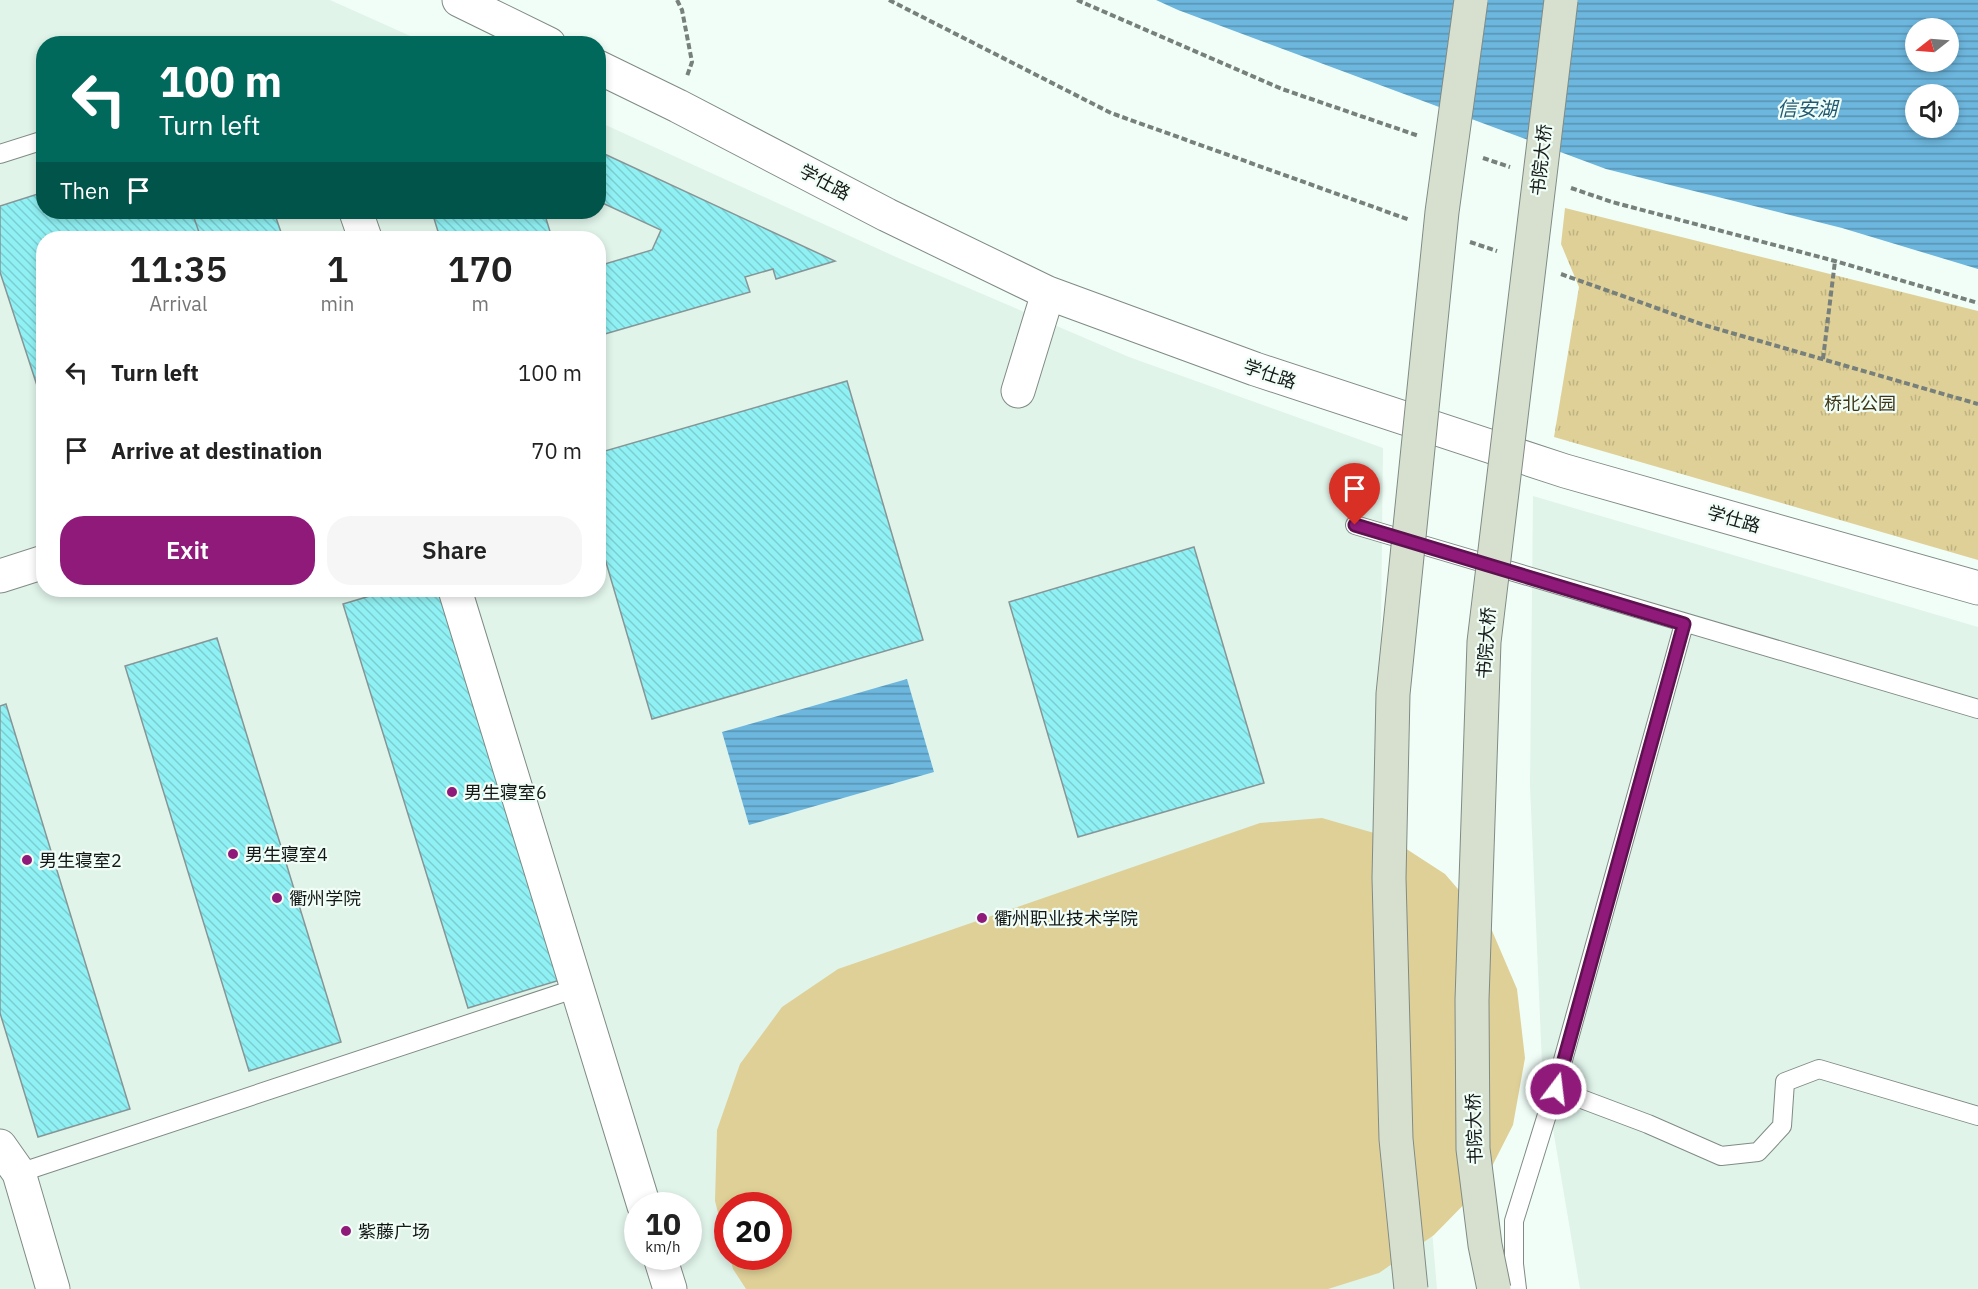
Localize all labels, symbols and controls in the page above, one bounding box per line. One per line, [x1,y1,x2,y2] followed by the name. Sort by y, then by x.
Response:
[1905,18,1959,72] north arrow
[1905,18,1959,138] map controls
[159,54,282,109] text: 100 m
[60,60,138,138] icon: left
[1905,84,1959,138] button: sound
[1777,95,1840,122] water label: 信安湖
[159,107,260,142] text: Turn left
[1526,123,1556,197] street label: 书院大桥
[796,159,854,205] street label: 学仕路
[122,174,155,207] icon: arrive
[60,176,110,205] text: Then
[129,245,227,292] text: 11:35
[327,245,348,292] text: 1
[448,245,513,292] text: 170
[149,290,207,317] text: Arrival
[321,290,354,317] text: min
[471,290,489,317] text: m
[1241,354,1299,394] street label: 学仕路
[60,356,93,389] icon: left
[111,358,199,387] text: Turn left
[518,358,582,387] text: 100 m
[1824,392,1896,415] park label: 桥北公园
[60,434,93,467] icon: arrive
[111,436,322,465] text: Arrive at destination
[531,436,582,465] text: 70 m
[1329,463,1380,525] pin
[1338,472,1371,505] icon: arrive
[1705,501,1763,537] street label: 学仕路
[60,516,315,585] button: Exit
[327,516,582,585] button: Share
[1472,606,1500,680] street label: 书院大桥
[464,781,547,804] place label: 男生寝室6
[445,785,459,799] marker: 男生寝室6
[245,843,328,866] place label: 男生寝室4
[226,847,240,861] marker: 男生寝室4
[39,849,122,872] place label: 男生寝室2
[20,853,34,867] marker: 男生寝室2
[289,887,361,910] place label: 衢州学院
[270,891,284,905] marker: 衢州学院
[994,907,1138,930] place label: 衢州职业技术学院
[975,911,989,925] marker: 衢州职业技术学院
[1524,1057,1588,1121] position arrow
[1461,1093,1487,1165] street label: 书院大桥
[714,1192,792,1270] speed limit sign: 20
[645,1204,681,1243] text: 10
[358,1220,430,1243] place label: 紫藤广场
[339,1224,353,1238] marker: 紫藤广场
[645,1237,681,1256] text: km/h

